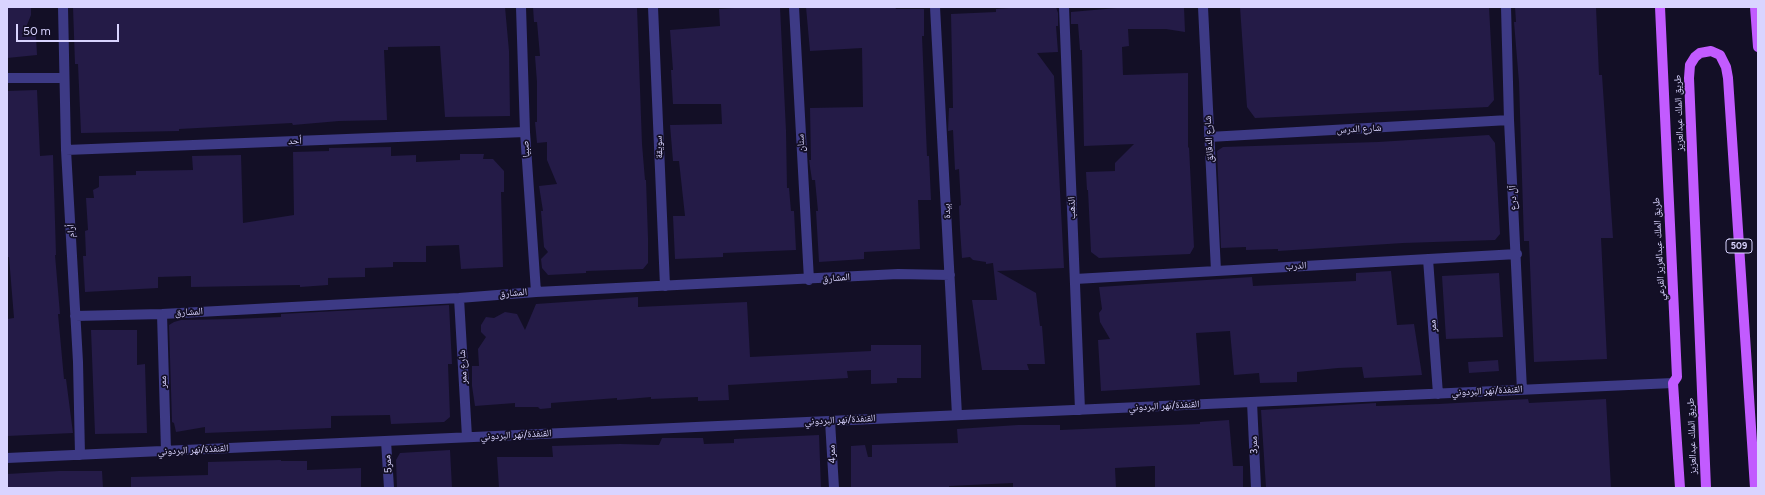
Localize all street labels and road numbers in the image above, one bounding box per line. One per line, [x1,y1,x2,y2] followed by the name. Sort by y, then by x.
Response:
[1672,74,1686,152] street label: طريق الملك عبدالعزيز
[1202,115,1216,163] street label: شارع الدقائق
[1336,122,1382,136] street label: شارع الدرس
[795,134,807,152] street label: سنان
[288,135,302,147] street label: أحد
[653,135,665,159] street label: سويقة
[519,140,533,158] street label: صبيا
[1506,185,1520,211] street label: آل درع
[1066,197,1078,219] street label: الذهب
[1650,197,1668,301] street label: طريق الملك عبدالعزيز الفرعي
[941,203,953,219] street label: بيدة
[65,224,77,238] street label: أرام
[1726,239,1752,253] road number: 509
[1285,259,1307,273] street label: الدرب
[822,271,850,285] street label: المشارق
[498,286,528,300] street label: المشارق
[175,305,203,319] street label: المشارق
[1426,319,1440,333] street label: ممر
[456,350,470,384] street label: شارع ممر
[157,376,169,388] street label: ممر
[1451,383,1523,399] street label: القنفذة/نهر البردوني
[1685,397,1699,475] street label: طريق الملك عبدالعزيز
[1128,398,1200,414] street label: القنفذة/نهر البردوني
[804,412,876,428] street label: القنفذة/نهر البردوني
[480,427,552,443] street label: القنفذة/نهر البردوني
[1248,436,1260,454] street label: ممر3
[157,442,229,458] street label: القنفذة/نهر البردوني
[826,444,838,464] street label: ممر4
[381,454,395,474] street label: ممر5

